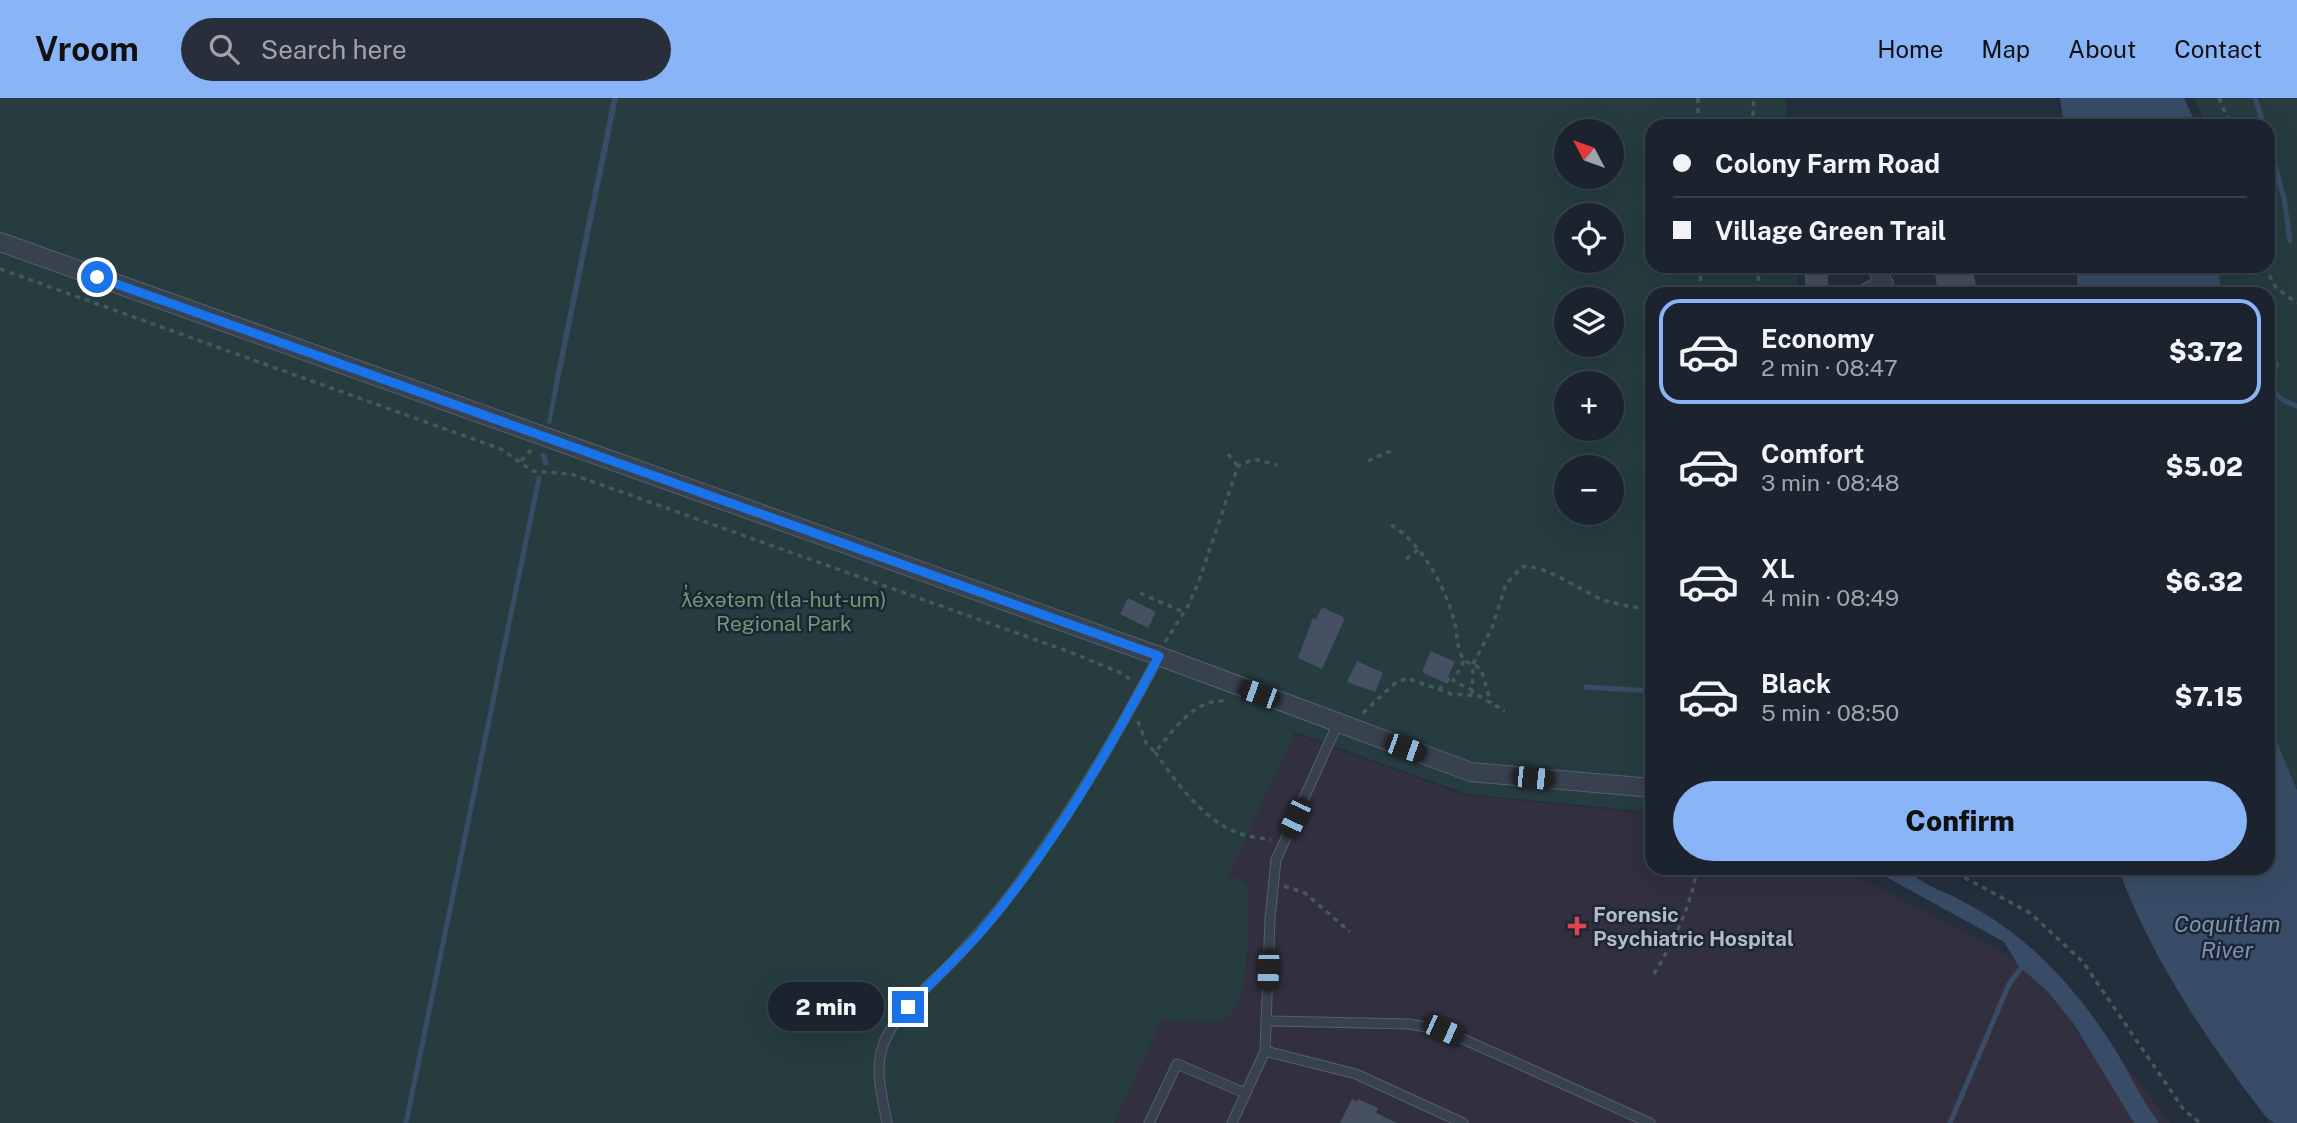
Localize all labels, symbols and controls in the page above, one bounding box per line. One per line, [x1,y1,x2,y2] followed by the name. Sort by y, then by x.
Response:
[181,18,671,81] search box
[35,30,139,68] text: Vroom
[205,30,243,68] icon: search
[261,34,407,65] text: Search here
[1877,35,1943,63] text: Home
[1981,35,2030,63] text: Map
[2068,35,2136,63] text: About
[2174,35,2262,63] text: Contact
[1554,119,1624,189] north arrow
[1554,119,1624,525] map controls
[1715,148,1940,179] text: Colony Farm Road
[1554,203,1624,273] button: locate
[1715,215,1946,246] text: Village Green Trail
[81,261,113,293] route start
[1554,287,1624,357] button: layers
[1677,320,1740,383] icon: car
[1761,323,1874,354] text: Economy
[2169,336,2243,367] text: $3.72
[1761,354,1898,381] text: 2 min · 08:47
[1554,371,1624,441] button: +
[1677,435,1740,498] icon: car
[1761,438,1864,469] text: Comfort
[2165,451,2243,482] text: $5.02
[1554,455,1624,525] button: −
[1761,469,1900,496] text: 3 min · 08:48
[1677,550,1740,613] icon: car
[1761,553,1795,584] text: XL
[2165,566,2243,597] text: $6.32
[682,584,886,636] park label: ƛ̓éxətəm (tla-hut-um) Regional Park
[1761,584,1899,611] text: 4 min · 08:49
[1677,665,1740,728] icon: car
[1761,668,1831,699] text: Black
[1236,677,1283,711] car
[2174,681,2243,712] text: $7.15
[1761,699,1899,726] text: 5 min · 08:50
[1382,731,1429,765] car
[1512,765,1555,791] car
[1673,781,2247,861] button: Confirm
[1277,795,1314,841] car
[1593,902,1794,951] place label: Forensic Psychiatric Hospital
[2174,910,2280,963] water label: Coquitlam River
[1567,916,1587,936] marker: Forensic Psychiatric Hospital
[1257,949,1280,991] car
[768,982,884,1032] callout: 2 min
[892,991,924,1023] route end
[795,993,857,1020] text: 2 min
[1420,1012,1467,1048] car

